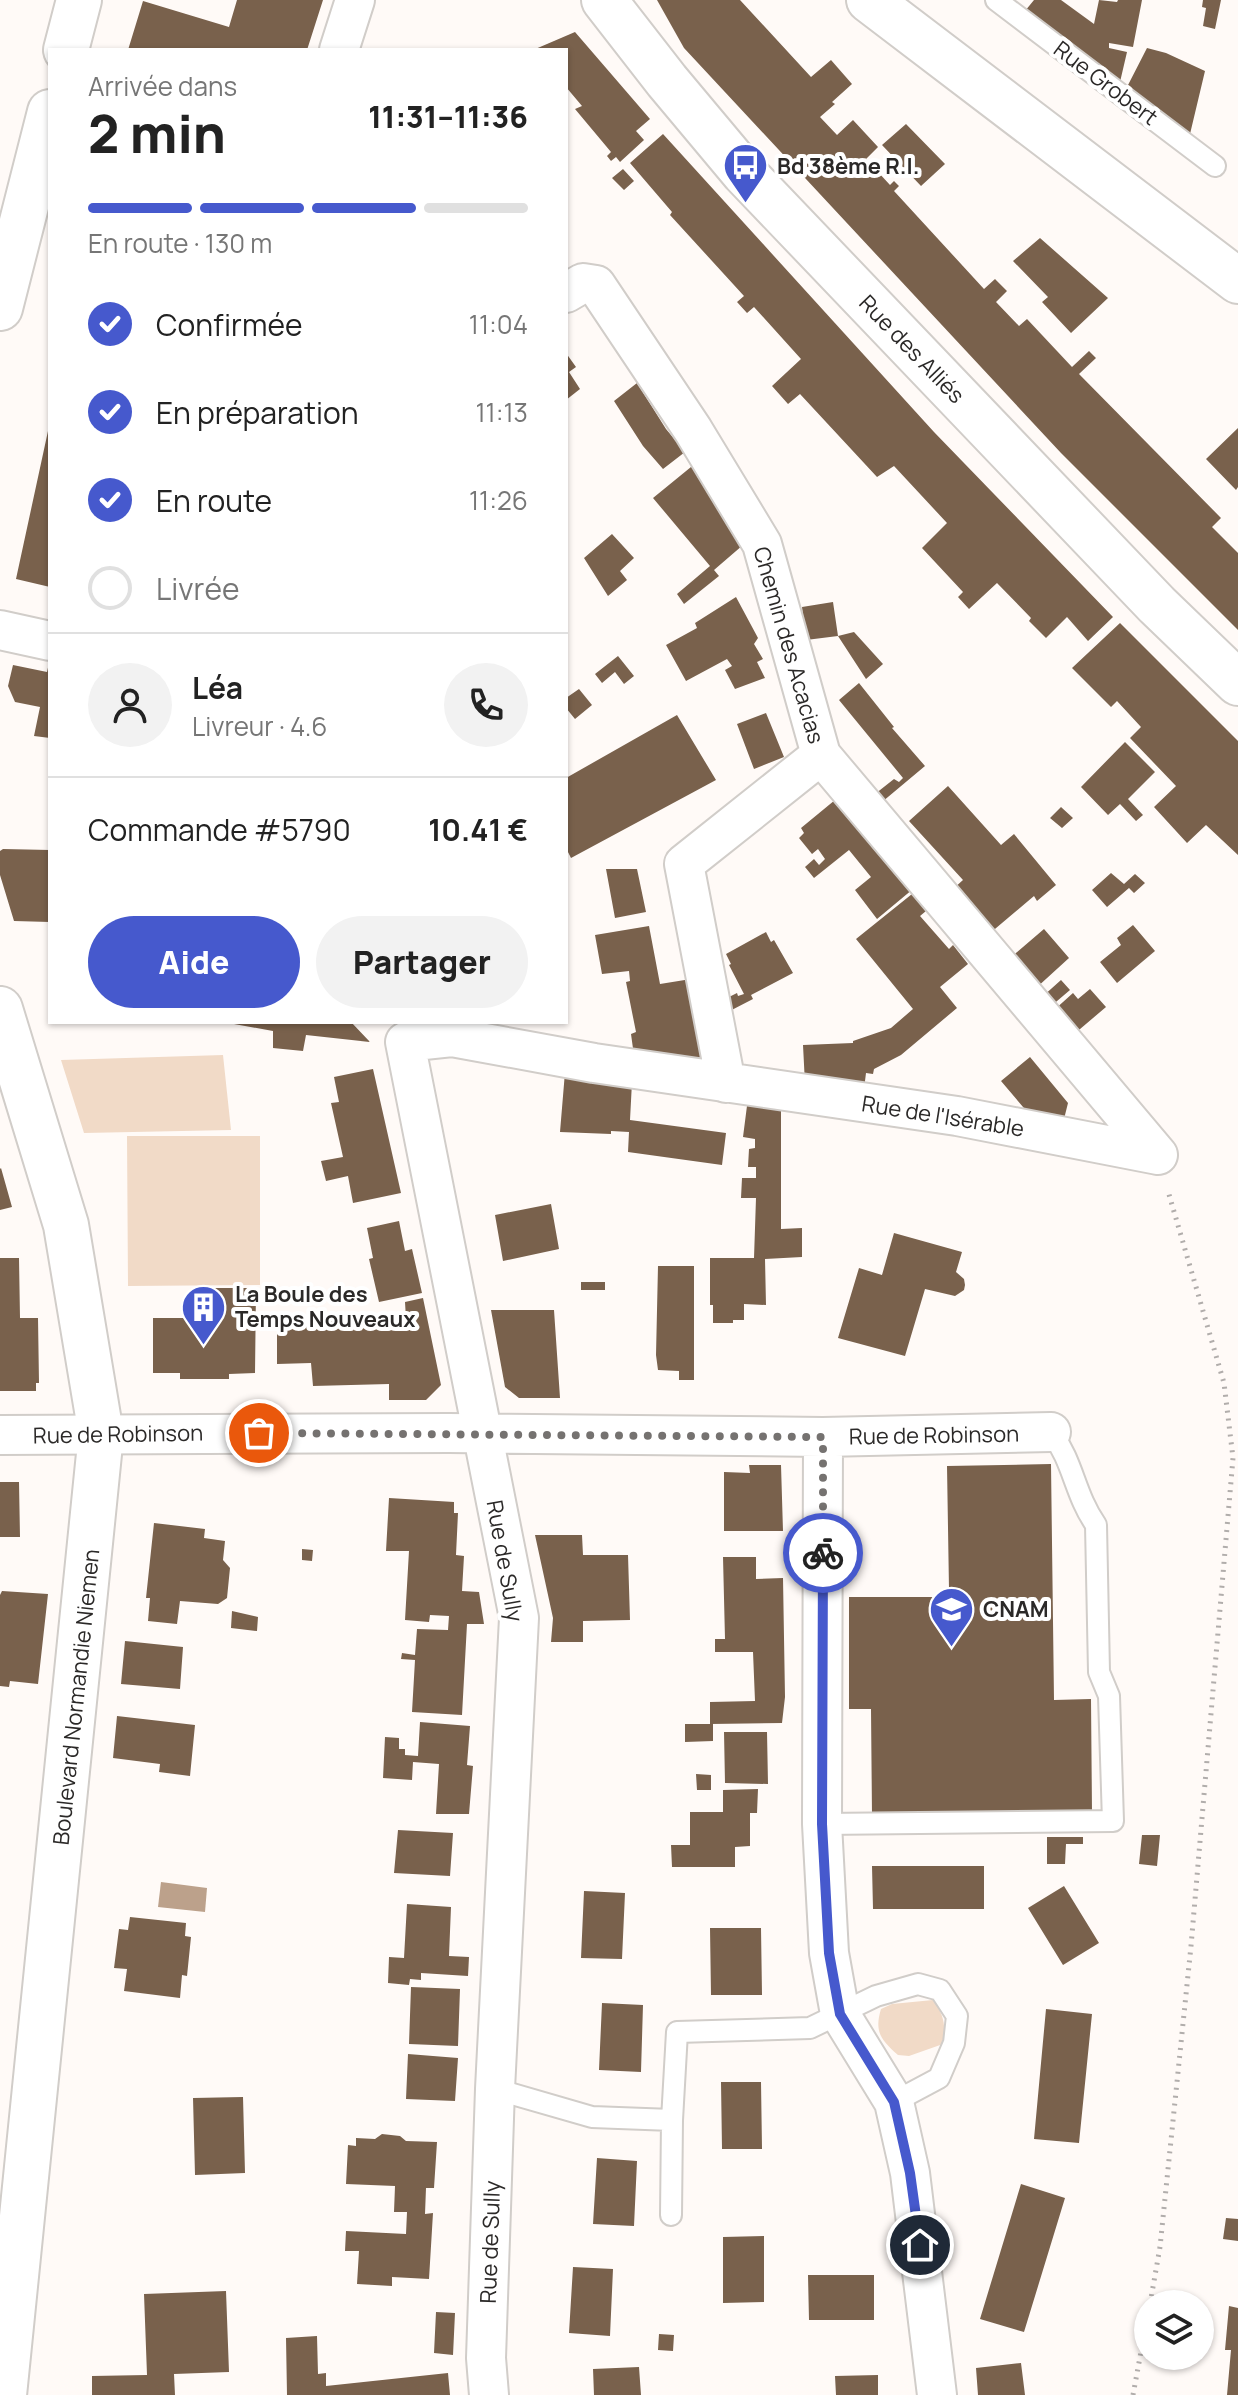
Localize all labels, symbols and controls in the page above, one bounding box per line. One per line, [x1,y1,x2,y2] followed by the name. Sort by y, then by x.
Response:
[1048,34,1164,132] street label: Rue Grobert
[88,68,237,104] text: Arrivée dans
[368,96,528,137] text: 11:31–11:36
[88,98,226,169] text: 2 min
[722,142,770,205] bus stop icon: Bd 38ème R.I.
[777,151,919,181] place label: Bd 38ème R.I.
[88,225,272,261] text: En route · 130 m
[853,288,971,410] street label: Rue des Alliés
[88,302,132,346] icon: check
[156,304,302,345] text: Confirmée
[469,306,528,342] text: 11:04
[88,390,132,434] icon: check
[156,392,358,433] text: En préparation
[475,394,528,430] text: 11:13
[88,478,132,522] icon: check
[156,480,272,521] text: En route
[469,482,528,518] text: 11:26
[747,543,831,747] street label: Chemin des Acacias
[156,568,239,609] text: Livrée
[88,663,172,747] button: person
[444,663,528,747] button: phone
[192,667,243,708] text: Léa
[192,708,328,744] text: Livreur · 4.6
[88,809,351,850] text: Commande #5790
[428,809,528,850] text: 10.41 €
[88,916,300,1008] button: Aide
[316,916,528,1008] button: Partager
[860,1088,1026,1144] street label: Rue de l'Isérable
[235,1279,415,1334] place label: La Boule des Temps Nouveaux
[180,1283,228,1346] building icon: La Boule des Temps Nouveaux
[225,1399,293,1467] pin
[237,1411,281,1455] icon: bag
[33,1418,203,1450] street label: Rue de Robinson
[849,1419,1019,1451] street label: Rue de Robinson
[480,1498,531,1625] street label: Rue de Sully
[783,1513,863,1593] courier
[801,1531,845,1575] icon: bike
[46,1548,106,1846] street label: Boulevard Normandie Niemen
[928,1585,976,1648] school or university icon: CNAM
[983,1594,1049,1624] place label: CNAM
[473,2180,507,2304] street label: Rue de Sully
[886,2211,954,2279] pin
[898,2223,942,2267] icon: home
[1134,2290,1214,2370] map controls
[1134,2290,1214,2370] button: layers

